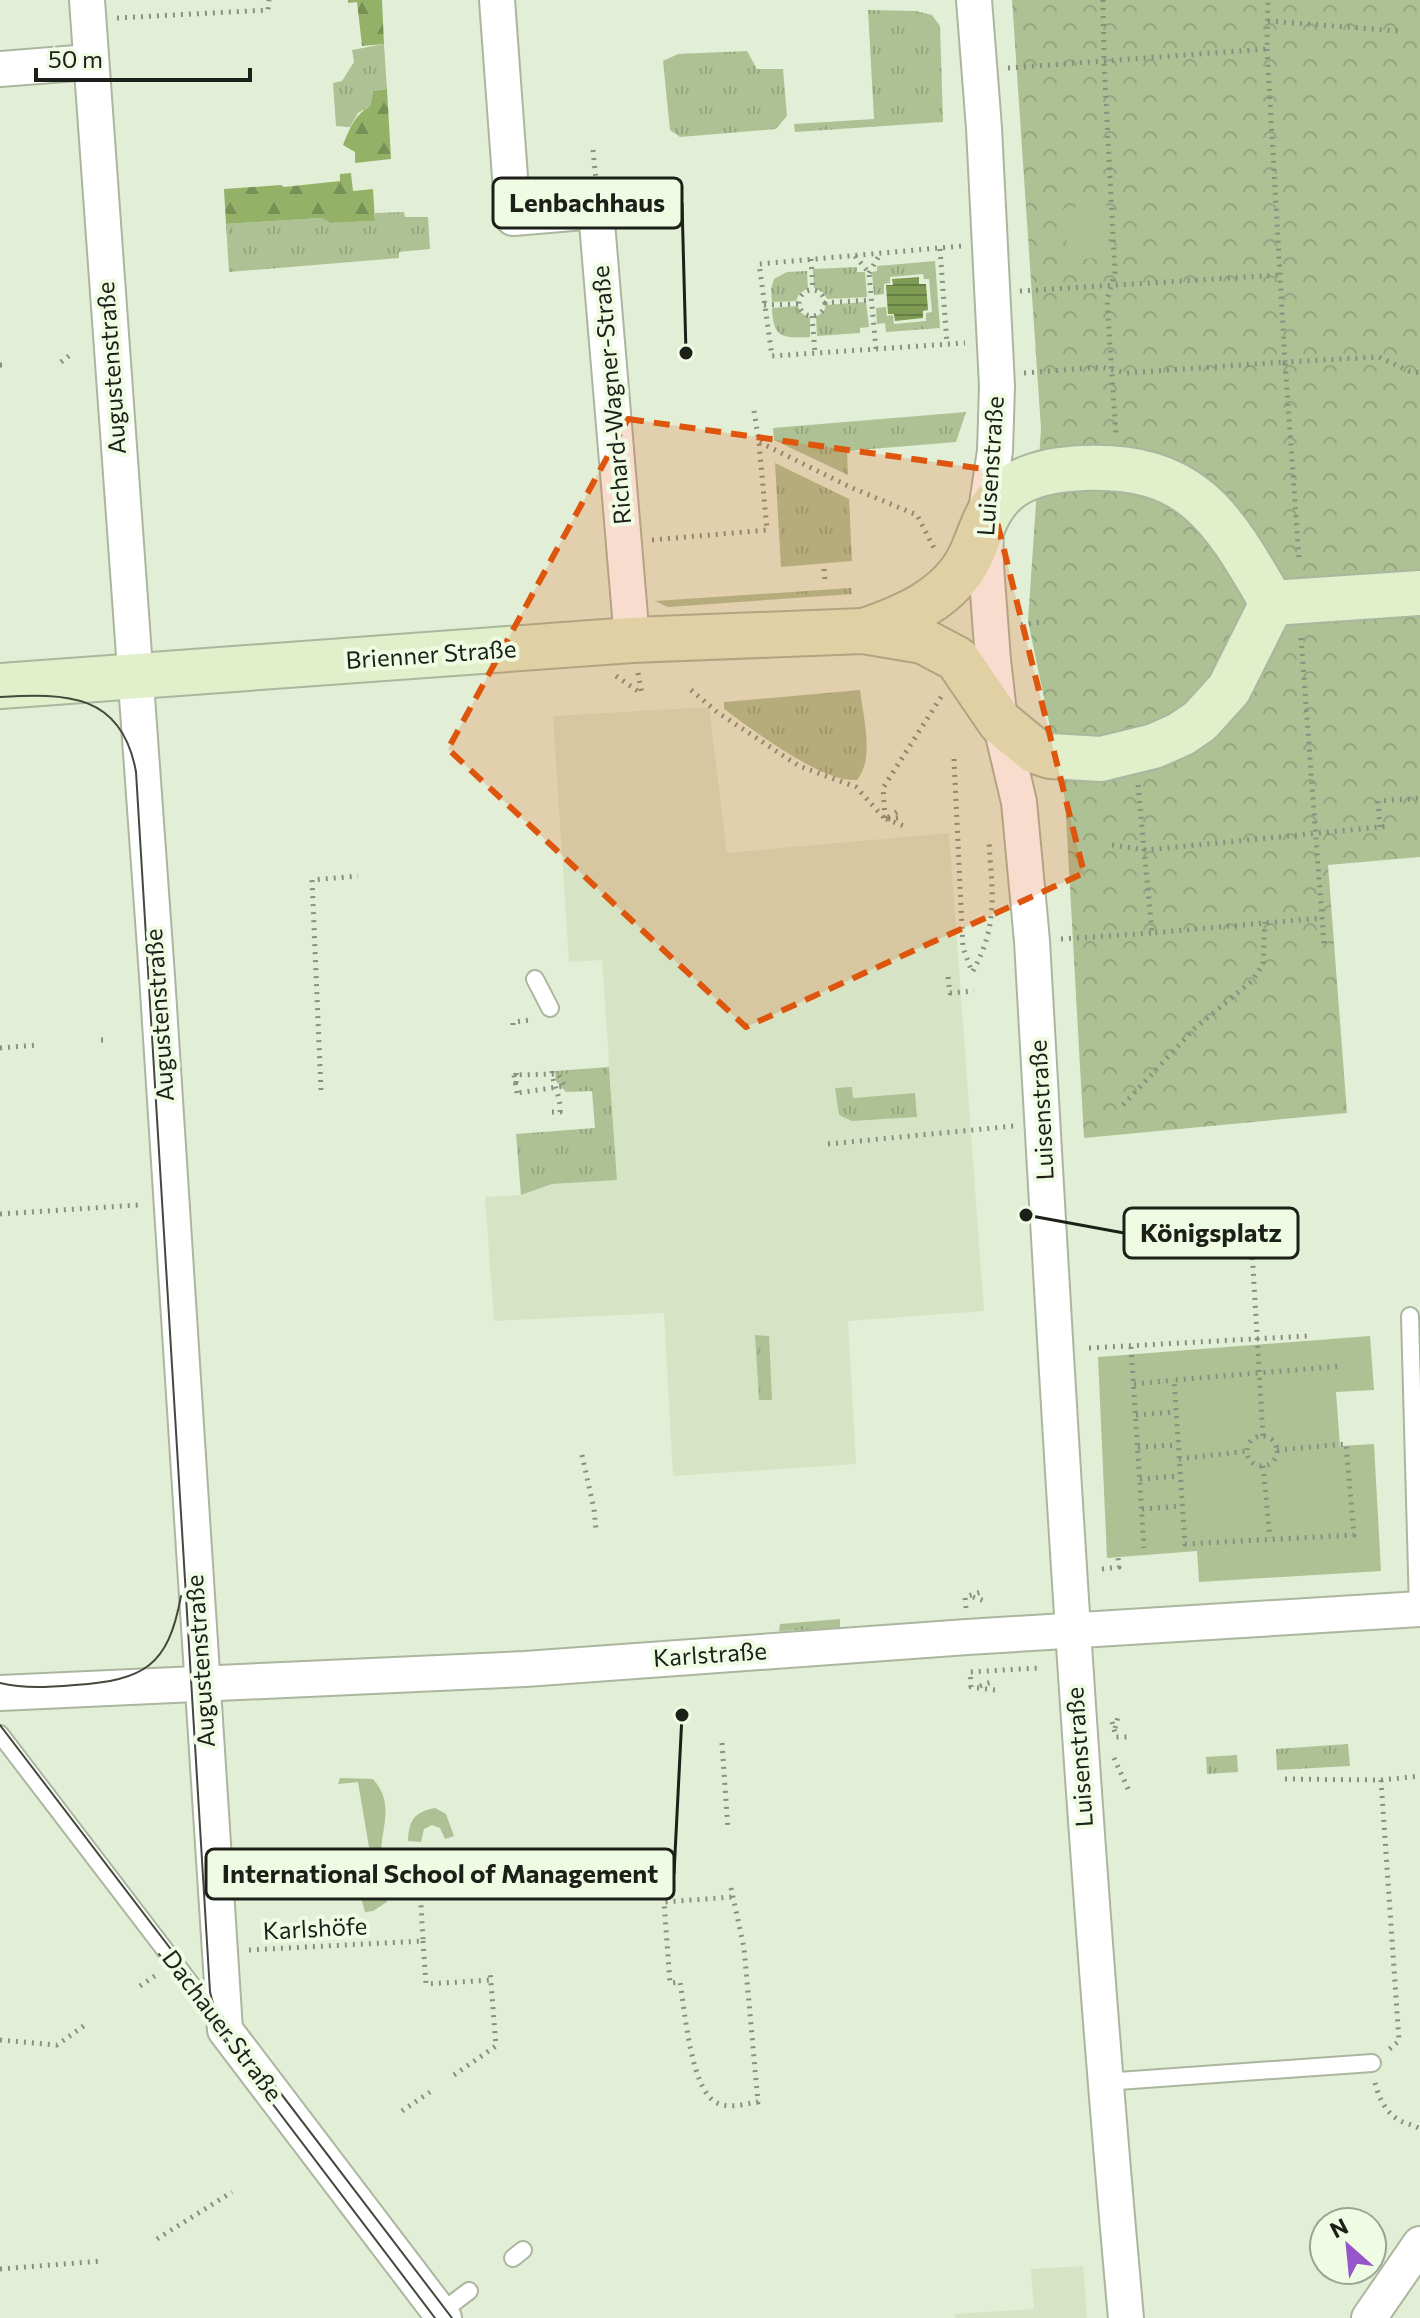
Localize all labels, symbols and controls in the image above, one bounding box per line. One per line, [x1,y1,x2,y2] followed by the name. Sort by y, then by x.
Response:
[36,32,250,82] scale bar
[48,44,103,73] text: 50 m
[493,178,682,228] callout: Lenbachhaus
[509,186,665,217] text: Lenbachhaus
[585,264,636,526] street label: Richard-Wagner-Straße
[90,281,131,455] street label: Augustenstraße
[970,395,1009,537] street label: Luisenstraße
[345,633,517,674] street label: Brienner Straße
[138,928,179,1102] street label: Augustenstraße
[1022,1039,1059,1181] street label: Luisenstraße
[1124,1208,1298,1258] callout: Königsplatz
[1140,1216,1282,1247] text: Königsplatz
[179,1574,220,1748] street label: Augustenstraße
[652,1635,768,1672] street label: Karlstraße
[1059,1686,1098,1828] street label: Luisenstraße
[206,1849,674,1899] callout: International School of Management
[222,1857,658,1888] text: International School of Management
[262,1910,368,1945] street label: Karlshöfe
[157,1944,289,2106] street label: Dachauer Straße
[1308,2206,1388,2286] north arrow
[1325,2212,1352,2244] text: N

